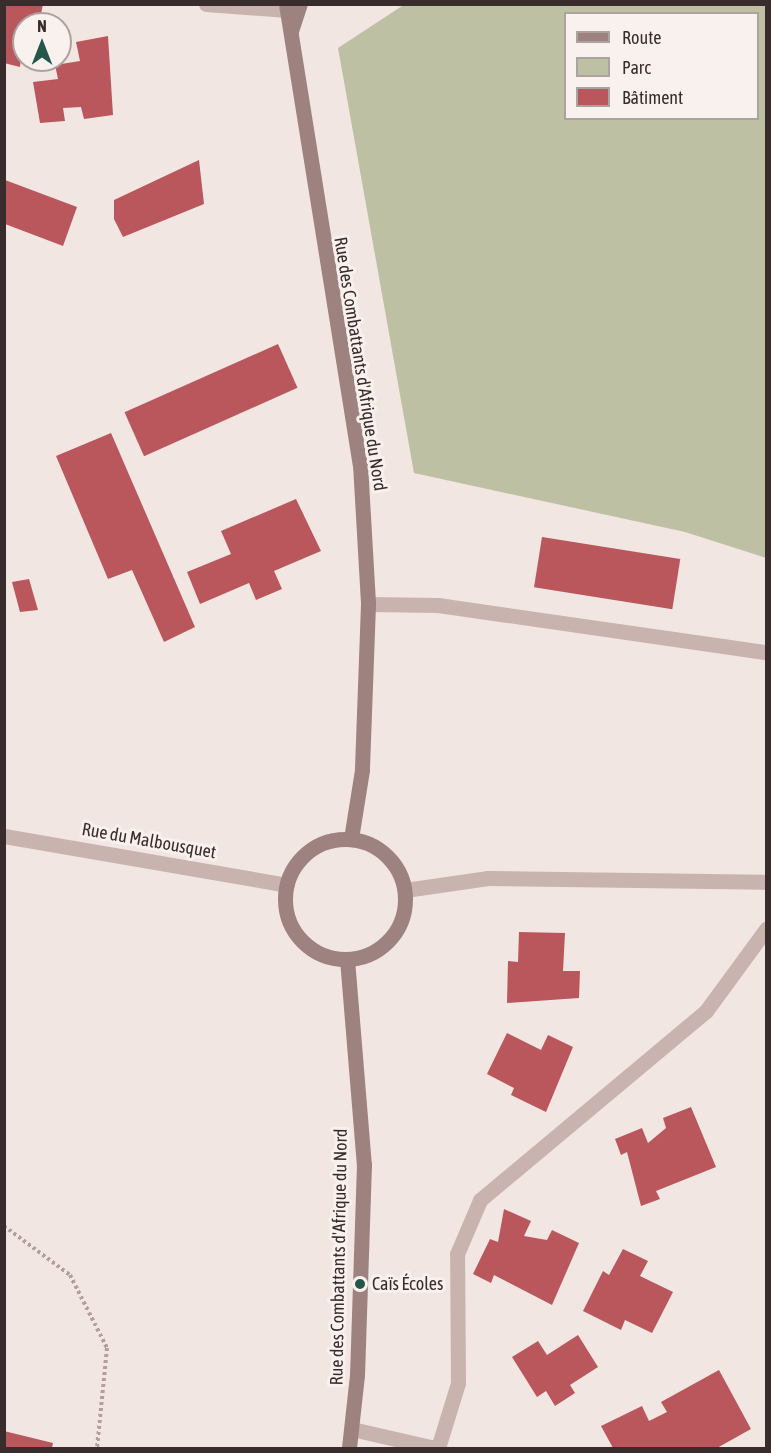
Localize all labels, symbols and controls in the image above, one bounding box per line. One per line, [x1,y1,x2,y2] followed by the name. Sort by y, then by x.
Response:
[12,12,72,72] north arrow
[564,12,759,120] legend
[37,17,47,35] text: N
[622,27,661,48] text: Route
[622,57,651,78] text: Parc
[622,87,683,108] text: Bâtiment
[329,235,391,493] street label: Rue des Combattants d'Afrique du Nord
[80,819,218,863] street label: Rue du Malbousquet
[326,1128,352,1386] street label: Rue des Combattants d'Afrique du Nord
[372,1273,443,1295] place label: Caïs Écoles
[353,1277,367,1291] marker: Caïs Écoles

